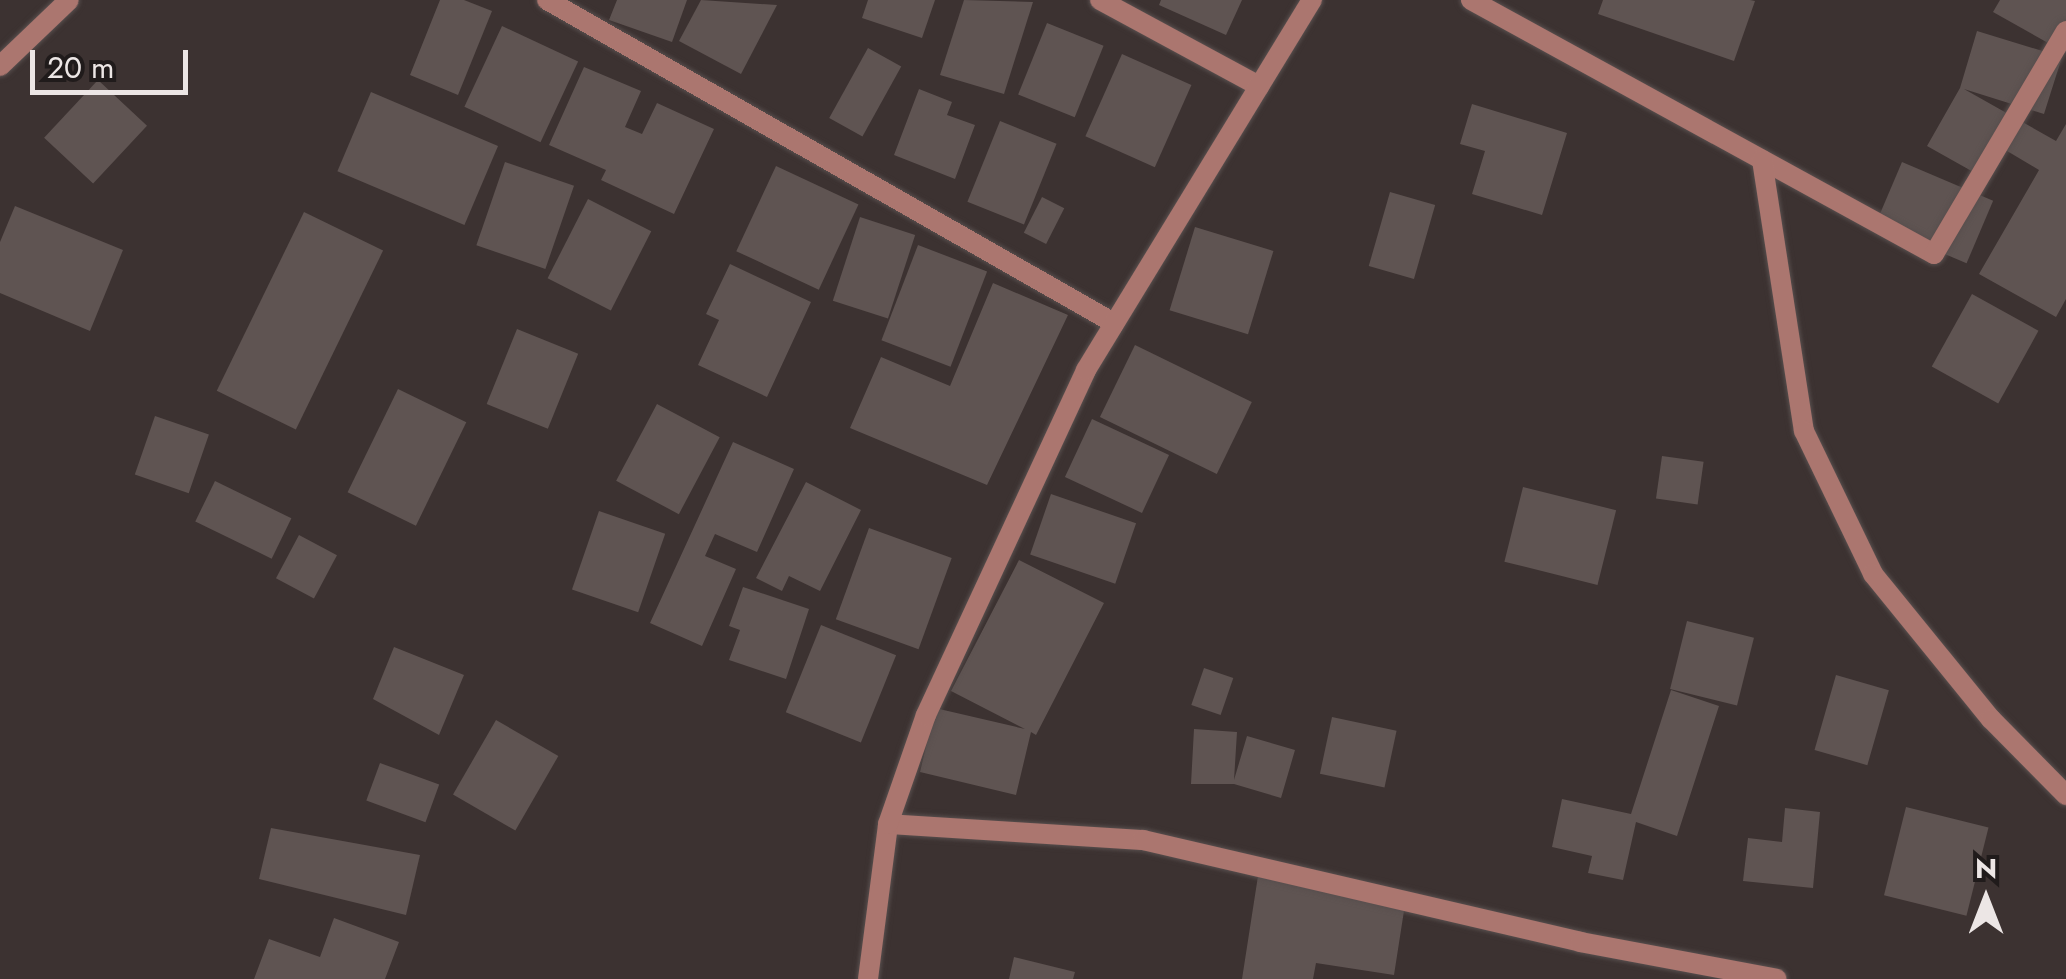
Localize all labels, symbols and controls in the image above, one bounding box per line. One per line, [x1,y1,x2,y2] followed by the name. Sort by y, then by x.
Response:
[35,30,192,92] scale bar
[47,46,114,89] text: 20 m
[1975,848,1997,889] text: N
[1936,849,2036,949] north arrow

